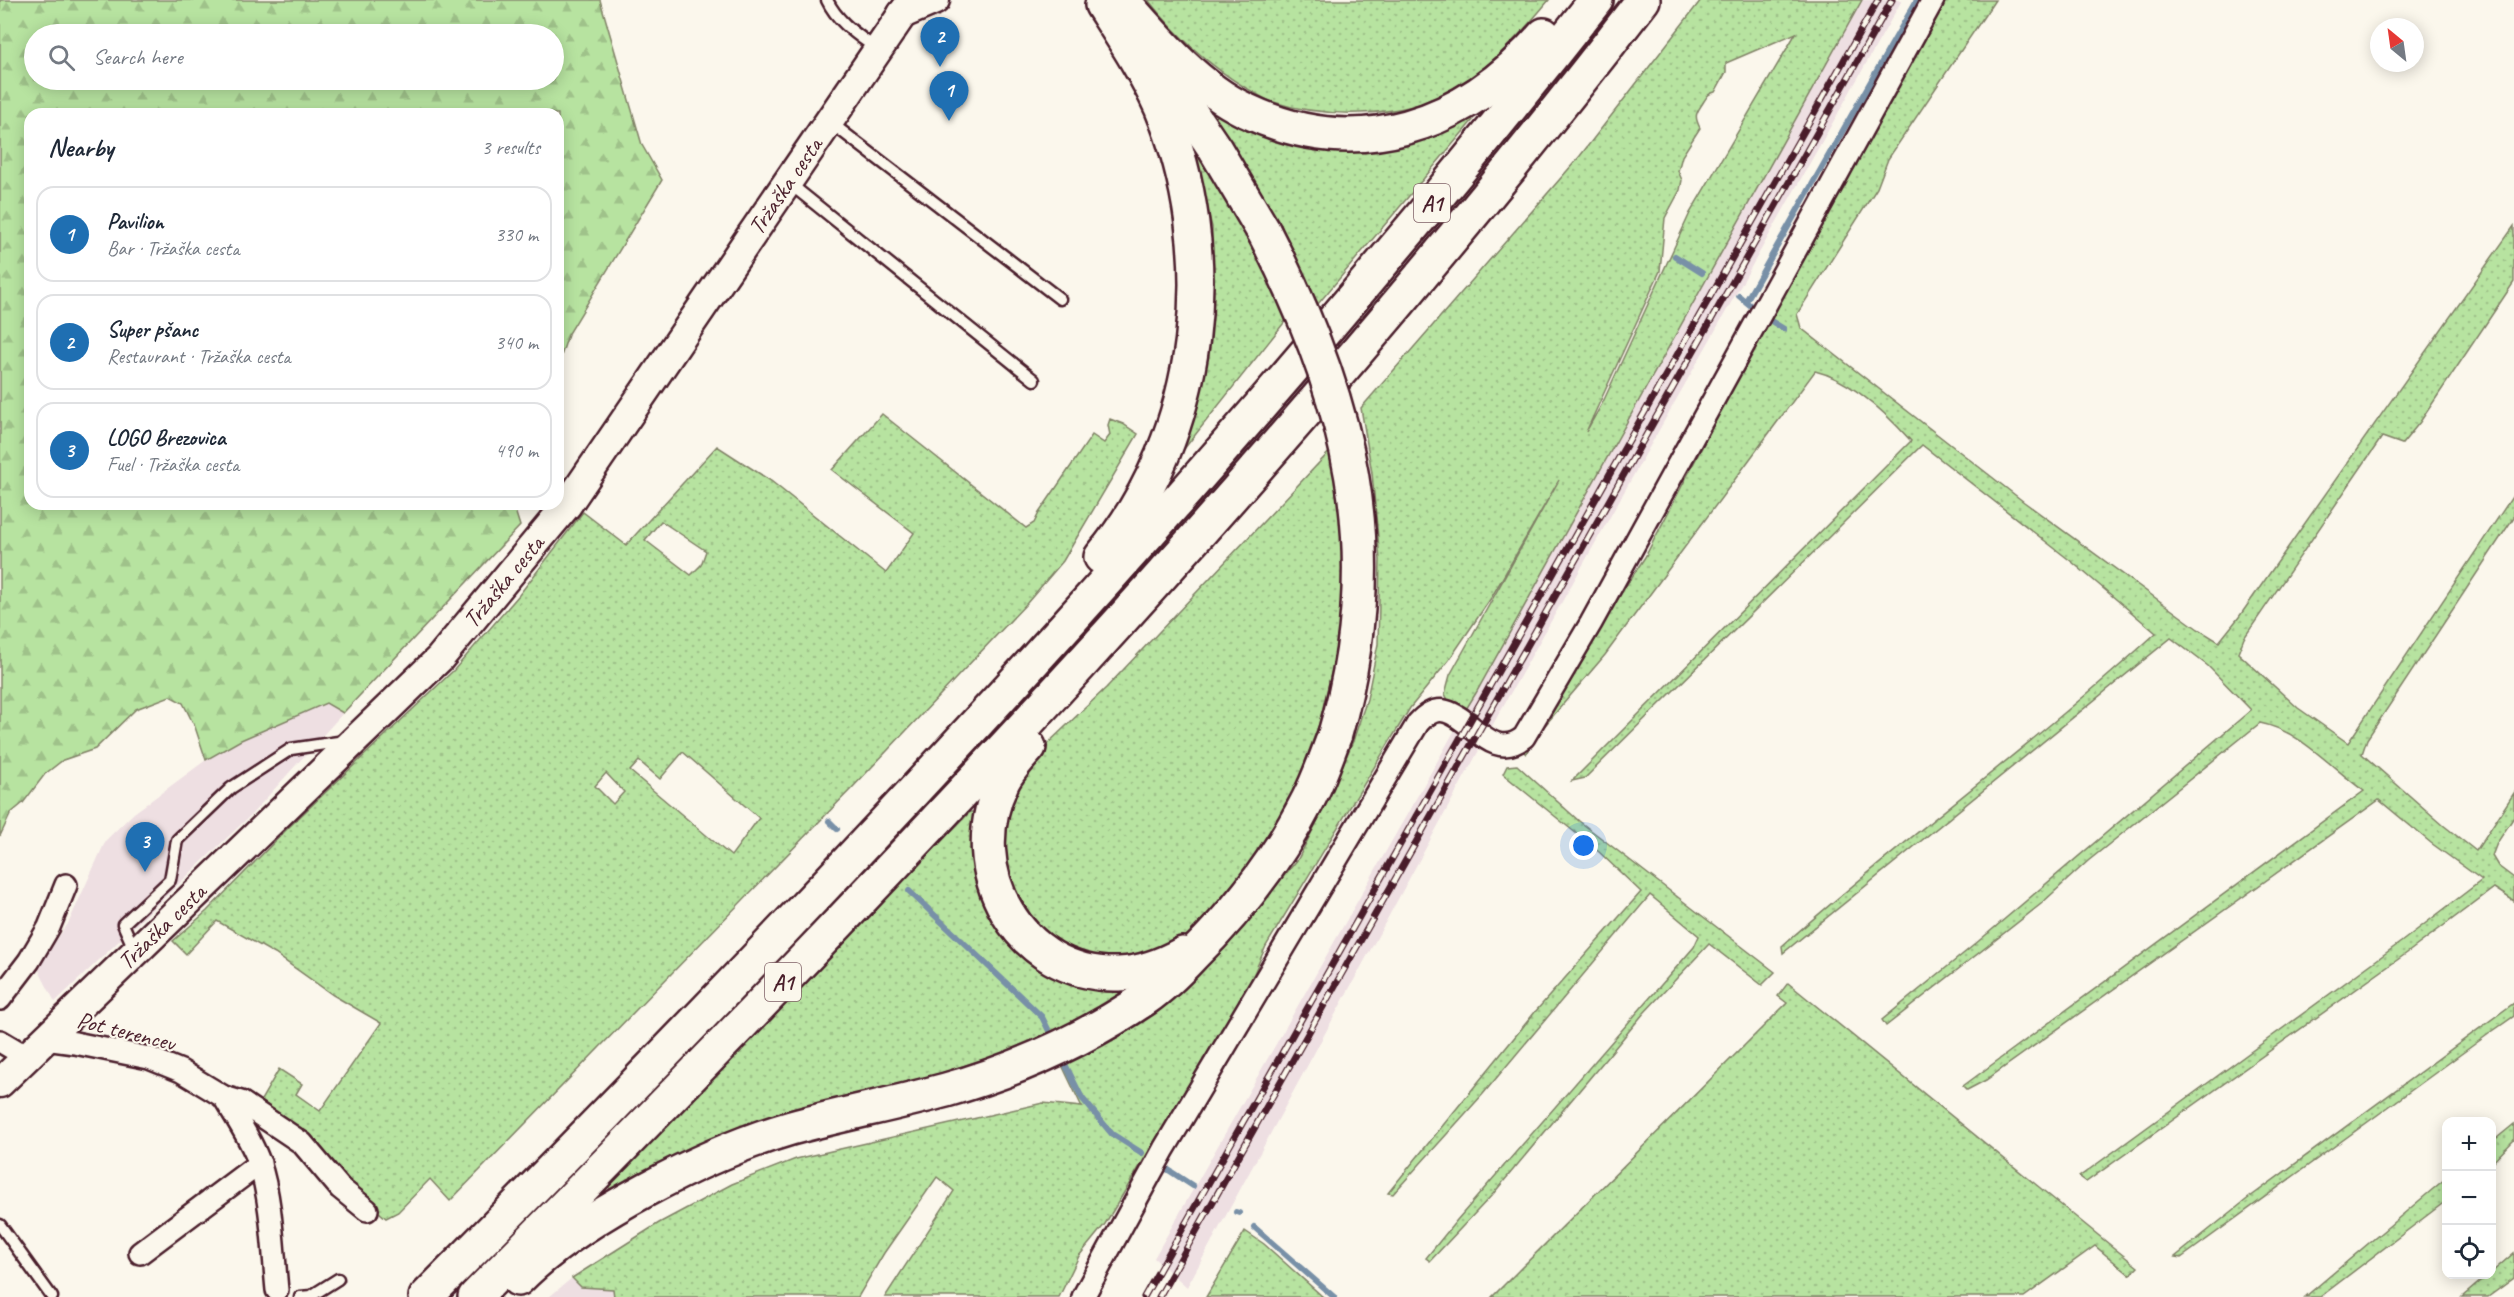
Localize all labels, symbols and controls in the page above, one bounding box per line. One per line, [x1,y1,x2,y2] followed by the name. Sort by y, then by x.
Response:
[920,17,960,67] pin: 2
[2370,18,2424,72] north arrow
[24,24,564,90] search box
[45,41,78,74] icon: search
[93,43,183,71] text: Search here
[930,72,968,121] pin: 1
[741,130,830,240] street label: Tržaška cesta
[48,131,113,164] text: Nearby
[481,135,540,160] text: 3 results
[1414,184,1450,222] road number: A1
[107,208,164,236] text: Pavilion
[65,222,74,247] text: 1
[495,222,538,247] text: 330 m
[107,236,239,261] text: Bar · Tržaška cesta
[107,316,198,344] text: Super pšanc
[65,330,74,355] text: 2
[495,330,538,355] text: 340 m
[107,344,291,369] text: Restaurant · Tržaška cesta
[107,424,226,452] text: LOGO Brezovica
[65,438,74,463] text: 3
[495,438,538,463] text: 490 m
[107,452,239,477] text: Fuel · Tržaška cesta
[456,528,552,634] street label: Tržaška cesta
[126,822,164,872] pin: 3
[1569,831,1598,860] your location
[111,876,214,976] street label: Tržaška cesta
[765,963,801,1001] road number: A1
[74,1004,180,1058] street label: Pot terencev
[2442,1117,2496,1279] map controls
[2442,1117,2496,1171] button: +
[2442,1171,2496,1225] button: −
[2442,1225,2496,1279] button: locate

